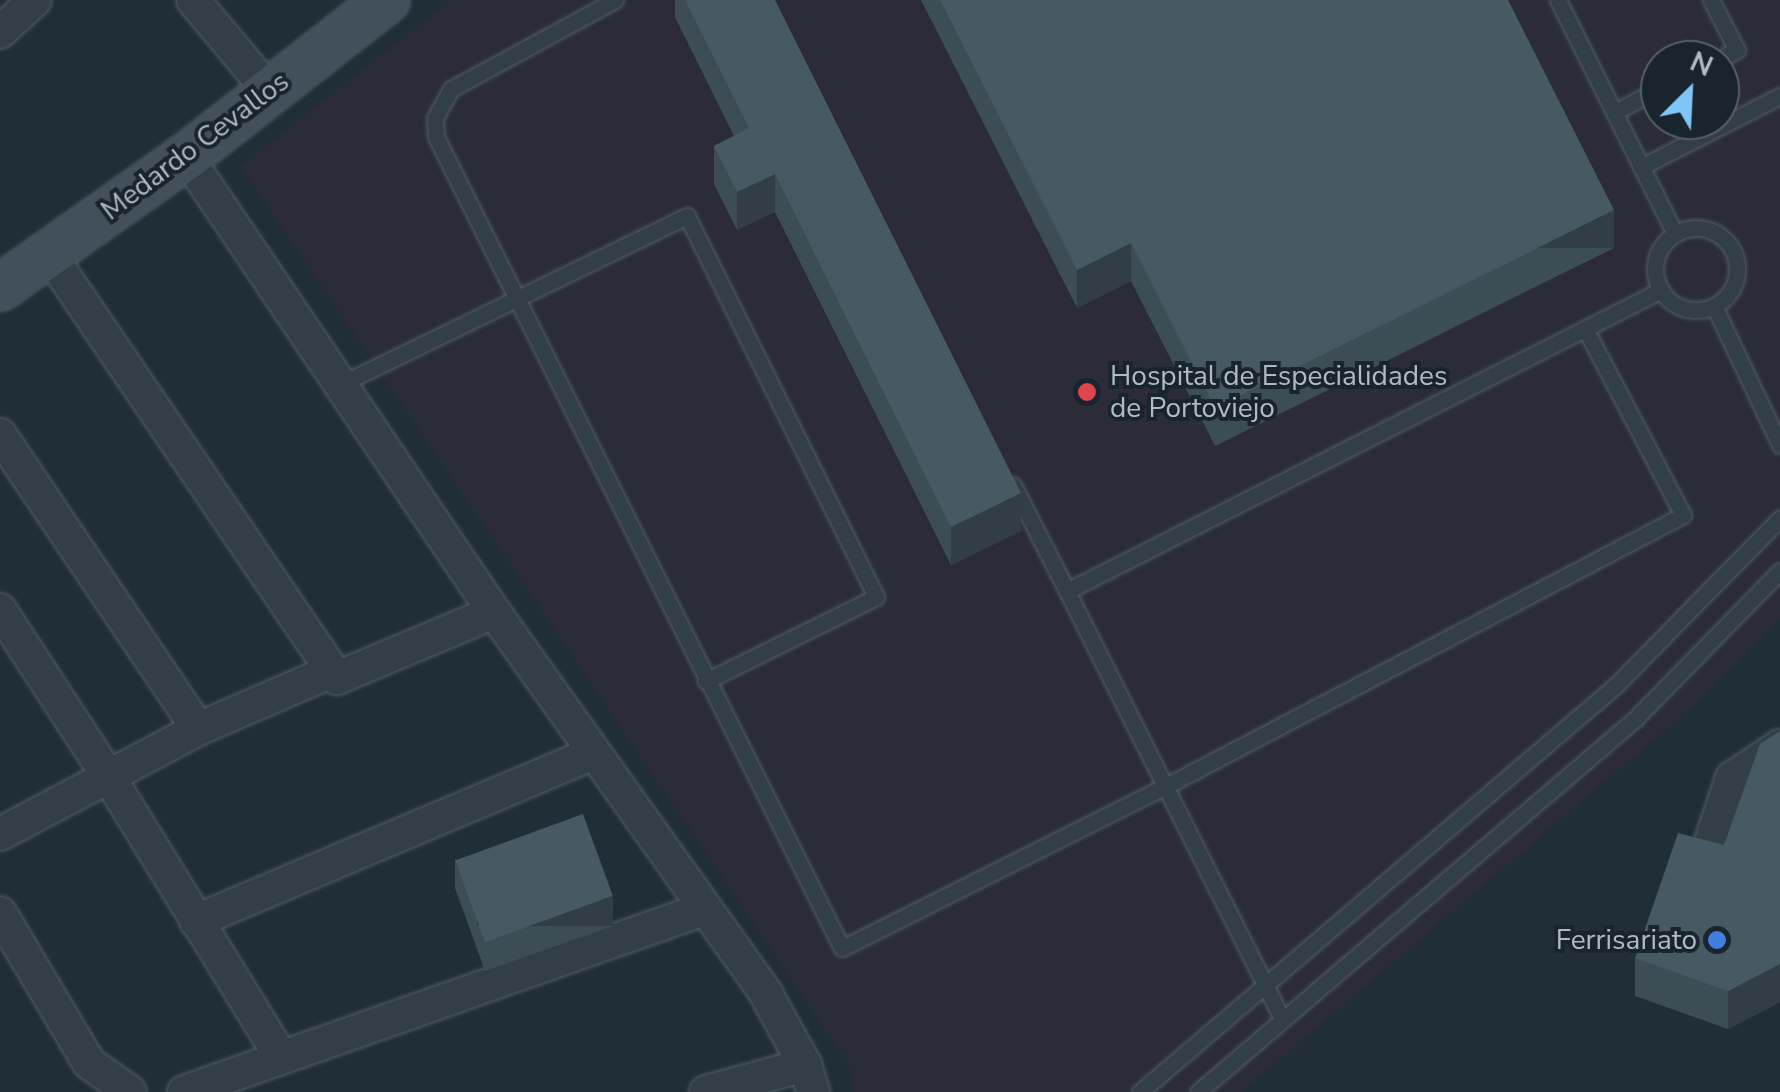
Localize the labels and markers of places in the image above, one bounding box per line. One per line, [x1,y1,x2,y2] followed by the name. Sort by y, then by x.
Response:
[1110,359,1447,425] place label: Hospital de Especialidades de Portoviejo
[1074,379,1100,405] marker: Hospital de Especialidades de Portoviejo
[1556,923,1697,957] place label: Ferrisariato
[1706,929,1728,951] marker: Ferrisariato

